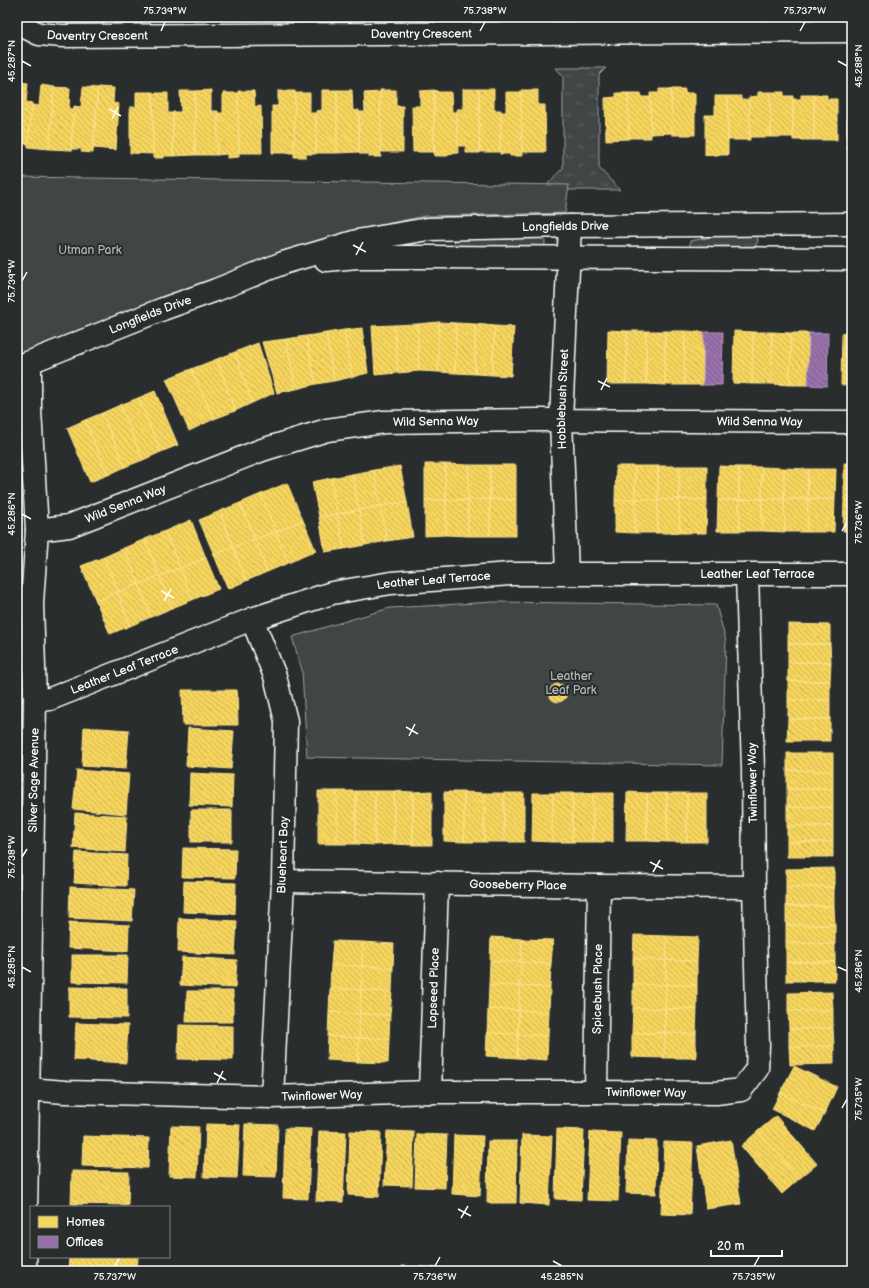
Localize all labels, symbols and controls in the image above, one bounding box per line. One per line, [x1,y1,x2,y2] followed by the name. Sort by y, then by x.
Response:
[143,5,187,17] text: 75.739°W
[463,5,507,17] text: 75.738°W
[784,5,826,17] text: 75.737°W
[371,26,472,42] street label: Daventry Crescent
[46,27,148,44] street label: Daventry Crescent
[6,40,18,82] text: 45.287°N
[853,44,865,88] text: 45.288°N
[522,218,609,235] street label: Longfields Drive
[58,243,122,258] park label: Utman Park
[6,259,18,303] text: 75.739°W
[107,292,194,337] street label: Longfields Drive
[553,348,572,450] street label: Hobblebush Street
[393,413,479,429] street label: Wild Senna Way
[717,414,803,429] street label: Wild Senna Way
[83,481,169,526] street label: Wild Senna Way
[6,492,18,536] text: 45.286°N
[853,500,865,544] text: 75.736°W
[700,567,815,582] street label: Leather Leaf Terrace
[375,568,491,593] street label: Leather Leaf Terrace
[68,642,180,698] street label: Leather Leaf Terrace
[545,669,597,698] park label: Leather Leaf Park
[25,728,42,833] street label: Silver Sage Avenue
[745,742,761,824] street label: Twinflower Way
[274,816,292,894] street label: Blueheart Bay
[6,835,18,879] text: 75.738°W
[469,876,567,893] street label: Gooseberry Place
[589,944,606,1034] street label: Spicebush Place
[6,945,18,989] text: 45.285°N
[425,947,442,1029] street label: Lopseed Place
[853,949,865,993] text: 45.286°N
[853,1078,865,1120] text: 75.735°W
[605,1085,687,1100] street label: Twinflower Way
[281,1087,363,1104] street label: Twinflower Way
[30,1206,170,1258] legend
[66,1215,105,1230] text: Homes
[711,1232,782,1258] scale bar
[66,1235,103,1250] text: Offices
[717,1239,744,1254] text: 20 m
[94,1271,136,1283] text: 75.737°W
[413,1271,457,1283] text: 75.736°W
[540,1271,584,1283] text: 45.285°N
[733,1271,775,1283] text: 75.735°W

